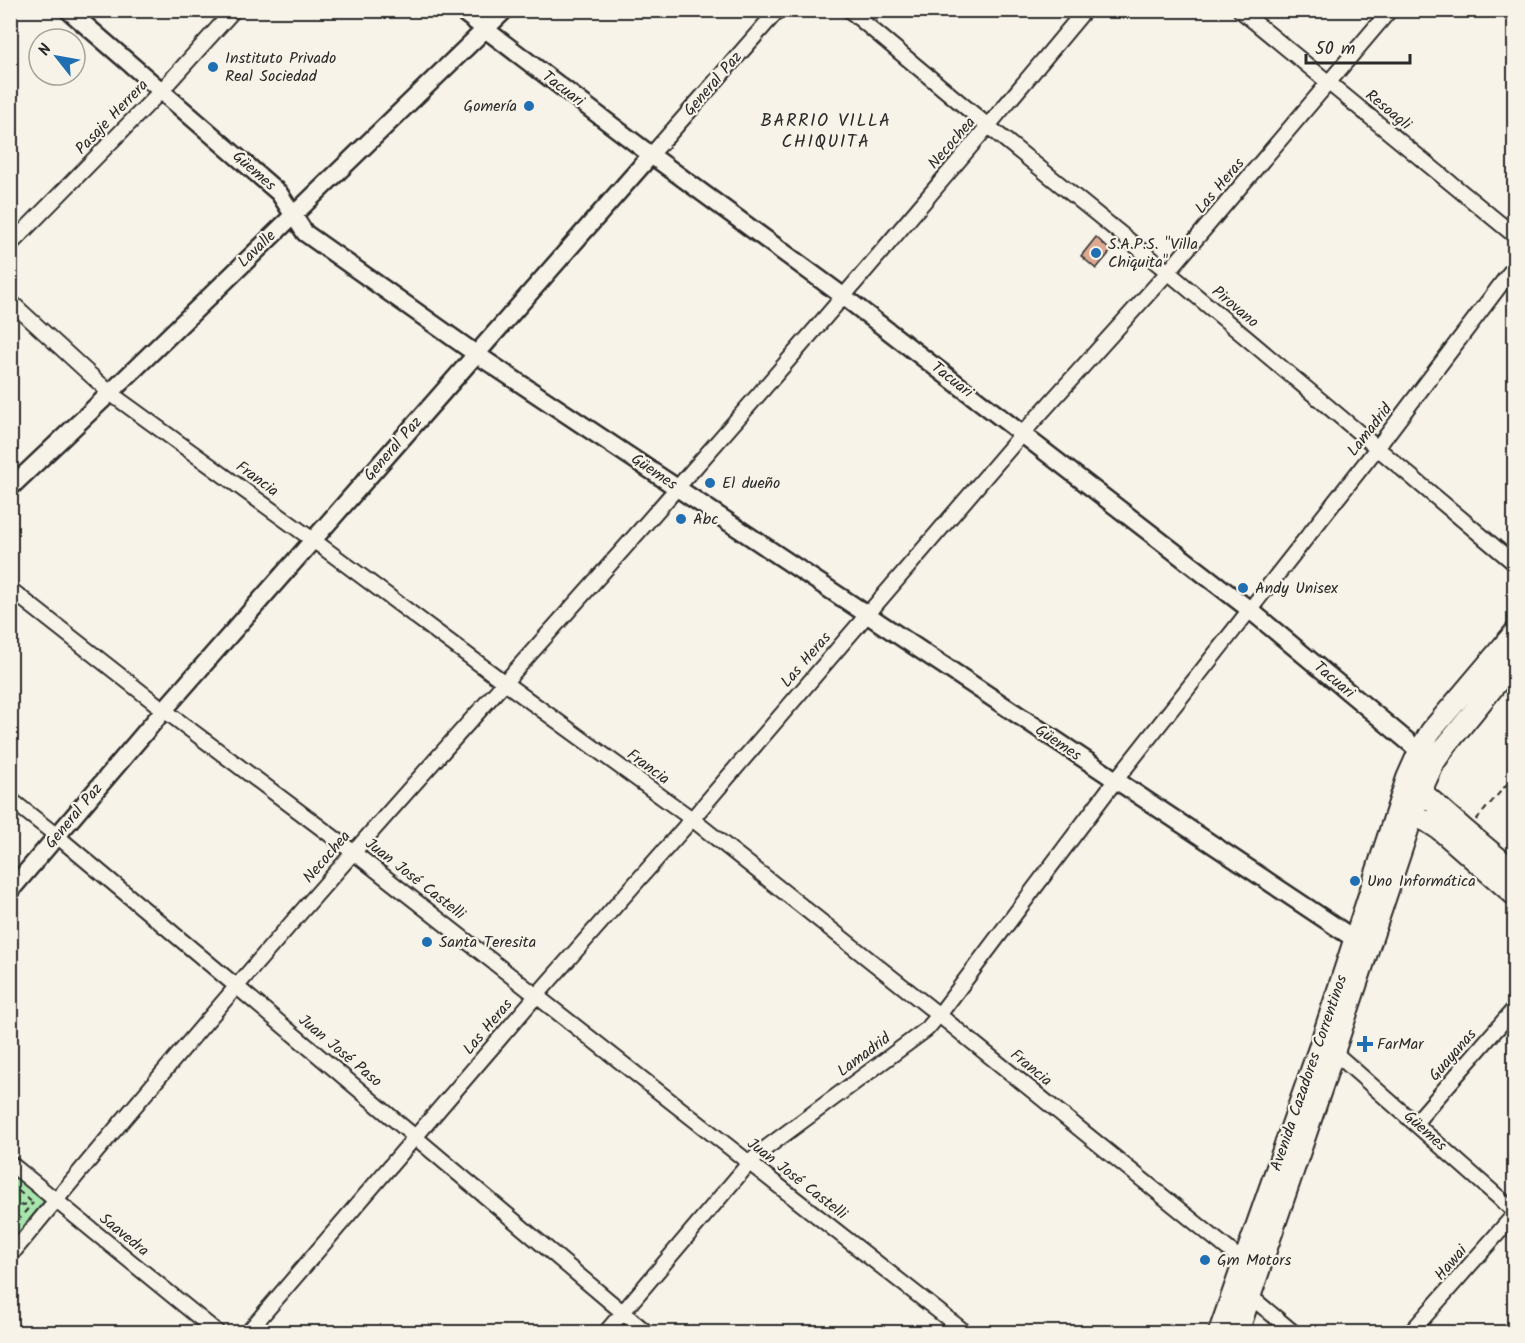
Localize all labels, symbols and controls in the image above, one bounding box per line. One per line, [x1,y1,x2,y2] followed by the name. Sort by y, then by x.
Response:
[27,27,87,87] north arrow
[1306,27,1410,65] scale bar
[1315,35,1355,64] text: 50 m
[32,39,59,61] text: N
[225,46,336,89] place label: Instituto Privado Real Sociedad
[678,46,748,122] street label: General Paz
[206,60,220,74] marker: Instituto Privado Real Sociedad
[537,65,590,114] street label: Tacuari
[69,74,155,160] street label: Pasaje Herrera
[1359,83,1418,137] street label: Resoagli
[463,94,517,119] place label: Gomería
[522,99,536,113] marker: Gomería
[760,107,892,157] district label: BARRIO VILLA CHIQUITA
[922,111,982,175] street label: Necochea
[226,145,282,197] street label: Güemes
[1189,152,1251,220] street label: Las Heras
[232,224,282,274] street label: Lavalle
[1108,232,1198,275] place label: S.A.P.S. "Villa Chiquita"
[1089,246,1103,260] marker: S.A.P.S. "Villa Chiquita"
[1206,280,1264,334] street label: Pirovano
[926,356,979,405] street label: Tacuari
[1341,397,1399,462] street label: Lamadrid
[358,411,428,487] street label: General Paz
[626,447,682,497] street label: Güemes
[230,455,284,503] street label: Francia
[722,471,780,496] place label: El dueño
[703,476,717,490] marker: El dueño
[693,507,718,532] place label: Abc
[674,512,688,526] marker: Abc
[1255,576,1339,601] place label: Andy Unisex
[1236,581,1250,595] marker: Andy Unisex
[775,626,838,693] street label: Las Heras
[1308,655,1361,706] street label: Tacuari
[1030,718,1086,768] street label: Güemes
[621,743,675,791] street label: Francia
[39,778,109,854] street label: General Paz
[297,825,357,889] street label: Necochea
[359,832,472,927] street label: Juan José Castelli
[1367,869,1476,894] place label: Uno Informática
[1348,874,1362,888] marker: Uno Informática
[439,930,536,955] place label: Santa Teresita
[420,935,434,949] marker: Santa Teresita
[1264,971,1354,1175] street label: Avenida Cazadores Correntinos
[457,993,519,1061] street label: Las Heras
[293,1008,387,1094] street label: Juan José Paso
[1423,1023,1483,1087] street label: Guayanas
[832,1026,897,1084] street label: Lamadrid
[1377,1032,1425,1057] place label: FarMar
[1358,1037,1372,1051] marker: FarMar
[1004,1043,1058,1093] street label: Francia
[1398,1105,1453,1158] street label: Güemes
[741,1132,854,1227] street label: Juan José Castelli
[93,1207,155,1263] street label: Saavedra
[1428,1239,1474,1286] street label: Hawai
[1217,1248,1292,1273] place label: Gm Motors
[1198,1253,1212,1267] marker: Gm Motors

